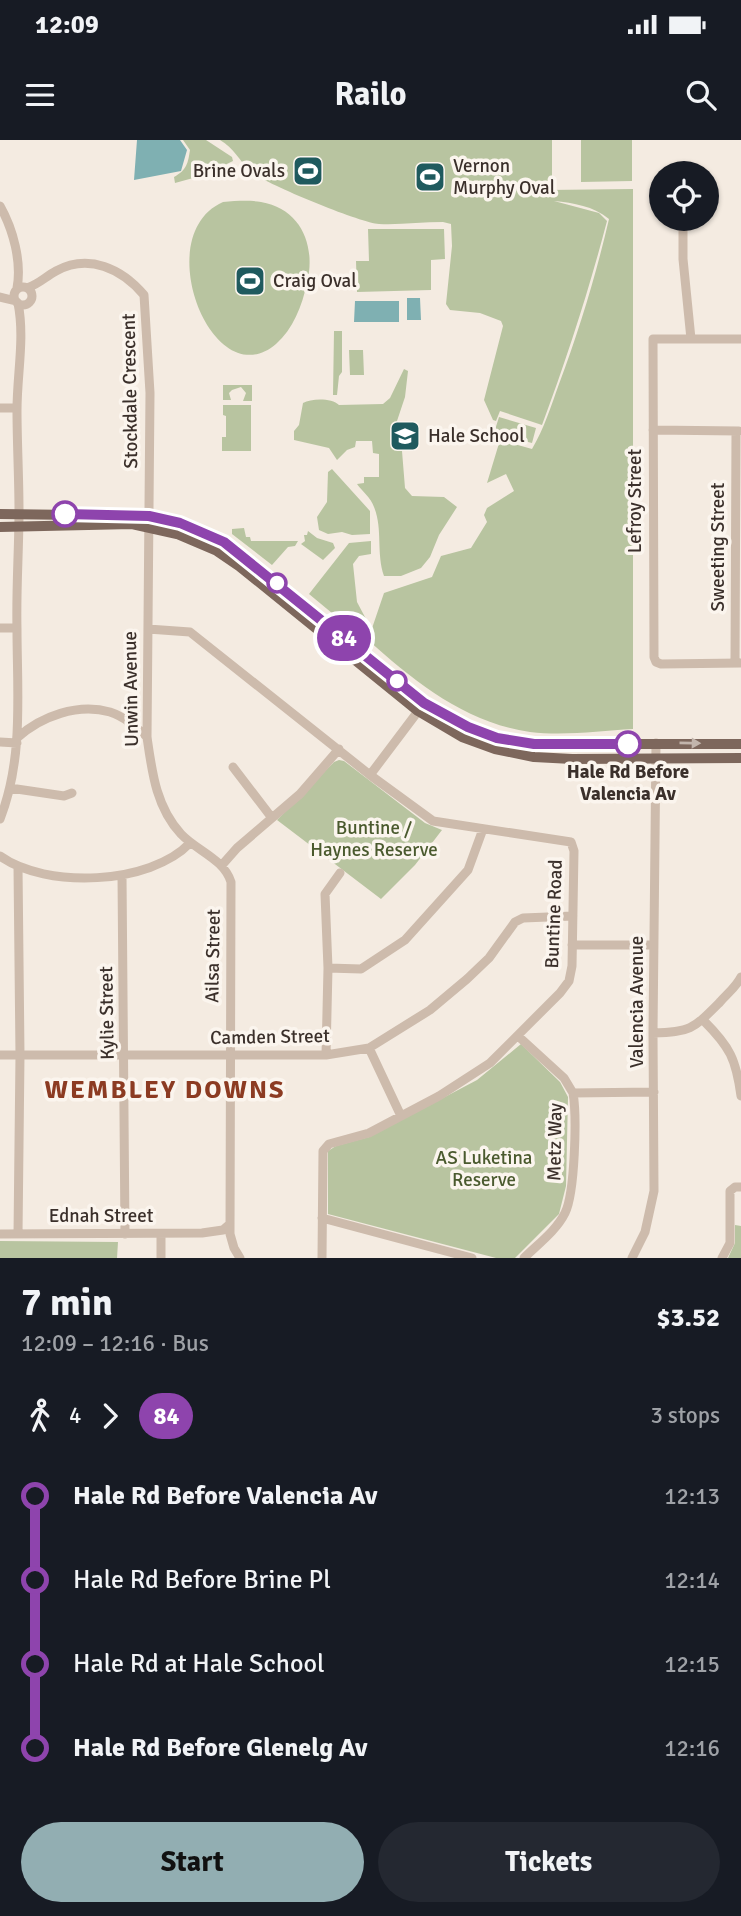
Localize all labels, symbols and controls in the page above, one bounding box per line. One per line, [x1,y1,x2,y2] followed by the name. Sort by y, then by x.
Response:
[35,9,99,41] text: 12:09
[335,75,406,114] text: Railo
[21,76,59,114] icon: menu
[682,76,720,114] icon: search
[291,154,325,188] sports icon: Brine Ovals
[453,154,555,200] place label: Vernon Murphy Oval
[193,159,285,183] place label: Brine Ovals
[413,160,447,194] sports icon: Vernon Murphy Oval
[649,161,719,231] map controls
[649,161,719,231] button: locate
[233,264,267,298] sports icon: Craig Oval
[273,269,357,293] place label: Craig Oval
[117,313,143,469] street label: Stockdale Crescent
[388,419,422,453] school or university icon: Hale School
[428,424,525,448] place label: Hale School
[623,448,647,553] street label: Lefroy Street
[706,482,730,611] street label: Sweeting Street
[52,501,78,527] unlabelled marker
[267,573,287,593] unlabelled marker
[312,615,376,661] line badge: 84
[331,623,357,653] text: 84
[118,631,144,747] street label: Unwin Avenue
[387,671,407,691] unlabelled marker
[615,731,641,757] marker: Hale Rd Before Valencia Av
[679,737,701,749] one-way arrow
[567,760,689,806] place label: Hale Rd Before Valencia Av
[310,816,438,862] park label: Buntine / Haynes Reserve
[540,859,568,969] street label: Buntine Road
[200,908,226,1003] street label: Ailsa Street
[625,936,649,1068] street label: Valencia Avenue
[94,966,120,1060] street label: Kylie Street
[210,1024,330,1050] street label: Camden Street
[44,1074,286,1106] district label: WEMBLEY DOWNS
[542,1103,568,1181] street label: Metz Way
[436,1146,532,1192] park label: AS Luketina Reserve
[49,1204,154,1228] street label: Ednah Street
[21,1279,113,1326] text: 7 min
[656,1302,720,1334] text: $3.52
[21,1329,209,1358] text: 12:09 – 12:16 · Bus
[21,1397,59,1435] icon: walk
[91,1397,129,1435] icon: forward
[69,1401,81,1430] text: 4
[153,1401,179,1431] text: 84
[650,1401,720,1430] text: 3 stops
[73,1480,378,1512] text: Hale Rd Before Valencia Av
[664,1482,720,1511] text: 12:13
[73,1564,331,1596] text: Hale Rd Before Brine Pl
[664,1566,720,1595] text: 12:14
[73,1648,325,1680] text: Hale Rd at Hale School
[664,1650,720,1679] text: 12:15
[73,1732,368,1764] text: Hale Rd Before Glenelg Av
[664,1734,720,1763] text: 12:16
[21,1822,364,1902] button: Start
[378,1822,720,1902] button: Tickets

